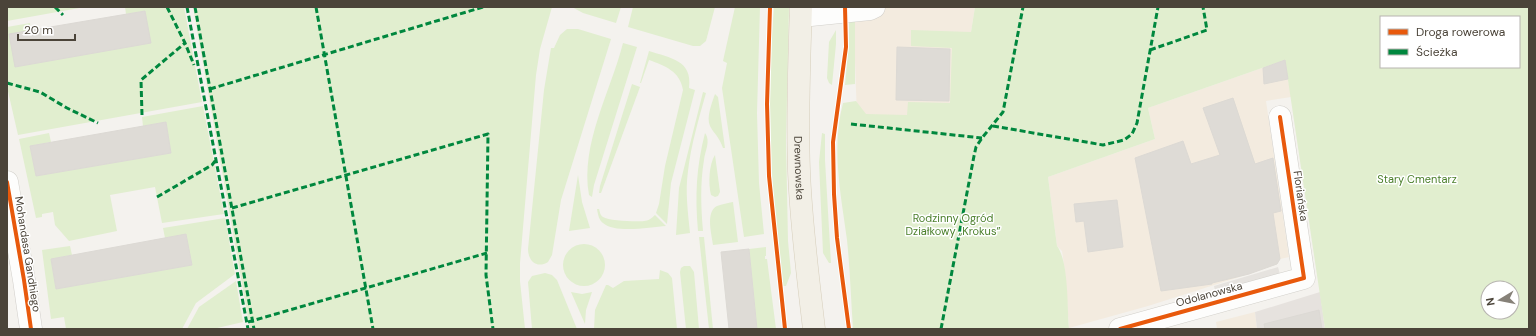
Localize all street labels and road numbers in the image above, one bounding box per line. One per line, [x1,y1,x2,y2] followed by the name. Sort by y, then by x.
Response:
[791,136,808,200] street label: Drewnowska
[1291,170,1311,222] street label: Floriańska
[12,195,44,313] street label: Mohandasa Gandhiego
[1174,278,1244,310] street label: Odolanowska

